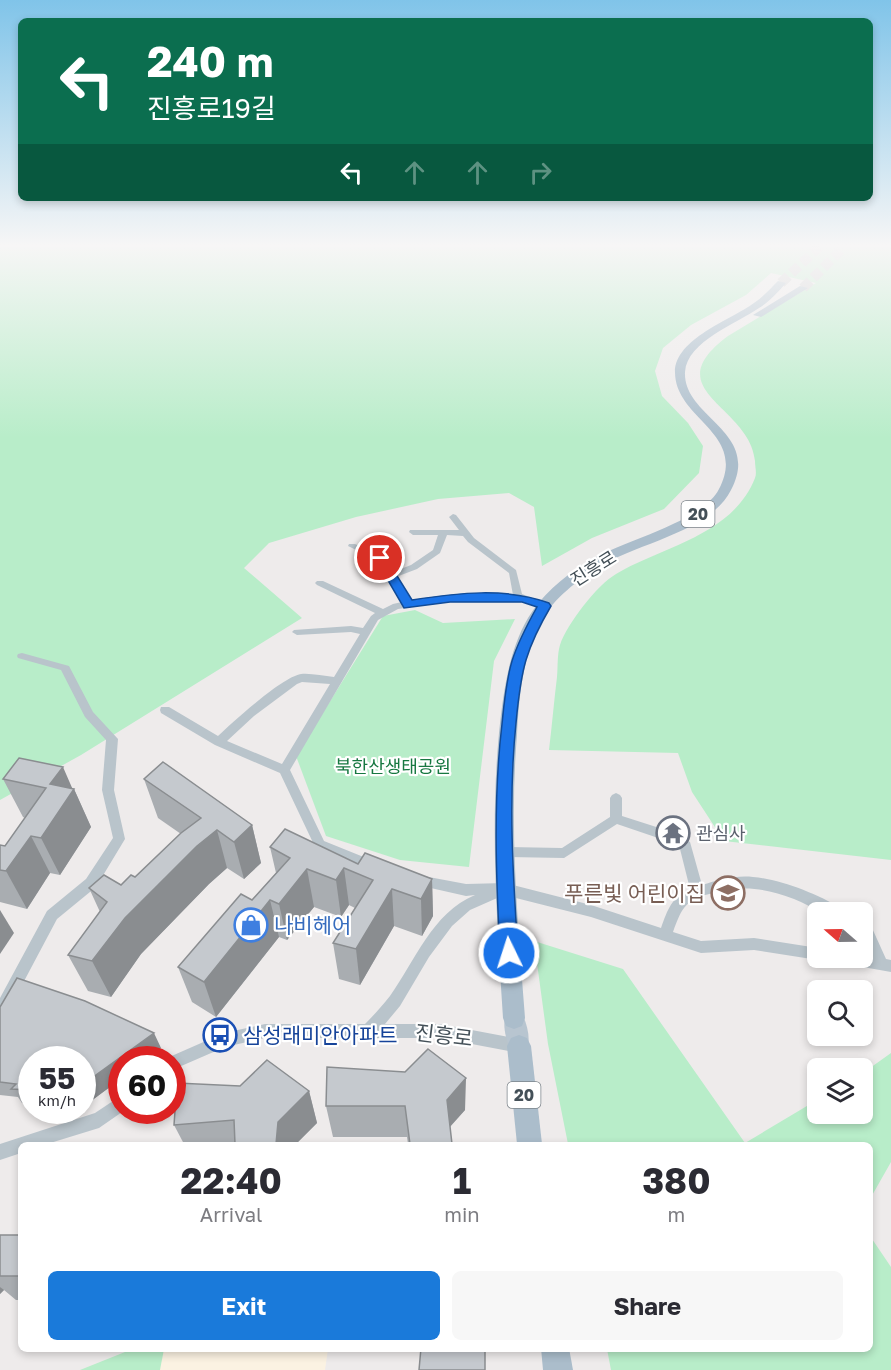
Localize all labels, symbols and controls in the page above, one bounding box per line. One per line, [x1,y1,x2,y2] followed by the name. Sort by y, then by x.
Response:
[147,36,273,86] text: 240 m
[48,42,126,120] icon: left
[147,92,276,124] text: 진흥로19길
[335,156,368,189] icon: left
[398,156,431,189] icon: ahead
[461,156,494,189] icon: ahead
[524,156,557,189] icon: right
[682,501,714,527] road number: 20
[354,532,405,583] pin
[363,541,396,574] icon: arrive
[566,546,620,590] street label: 진흥로
[335,755,451,777] park label: 북한산생태공원
[655,815,691,851] temple icon: 관심사
[696,822,746,844] place label: 관심사
[710,875,746,911] school or university icon: 푸른빛 어린이집
[565,880,705,906] place label: 푸른빛 어린이집
[807,902,873,968] north arrow
[807,902,873,1124] map controls
[233,907,269,943] shop icon: 나비헤어
[274,912,351,938] place label: 나비헤어
[477,921,541,985] position arrow
[807,980,873,1046] button: search
[202,1017,238,1053] bus stop icon: 삼성래미안아파트
[414,1019,474,1051] street label: 진흥로
[243,1022,398,1048] place label: 삼성래미안아파트
[108,1046,186,1124] speed limit sign: 60
[807,1058,873,1124] button: layers
[39,1060,75,1096] text: 55
[508,1082,540,1108] road number: 20
[38,1091,76,1109] text: km/h
[180,1159,282,1202] text: 22:40
[453,1159,471,1202] text: 1
[642,1159,711,1202] text: 380
[200,1202,262,1226] text: Arrival
[444,1202,480,1226] text: min
[667,1202,685,1226] text: m
[48,1271,440,1340] button: Exit
[452,1271,843,1340] button: Share

